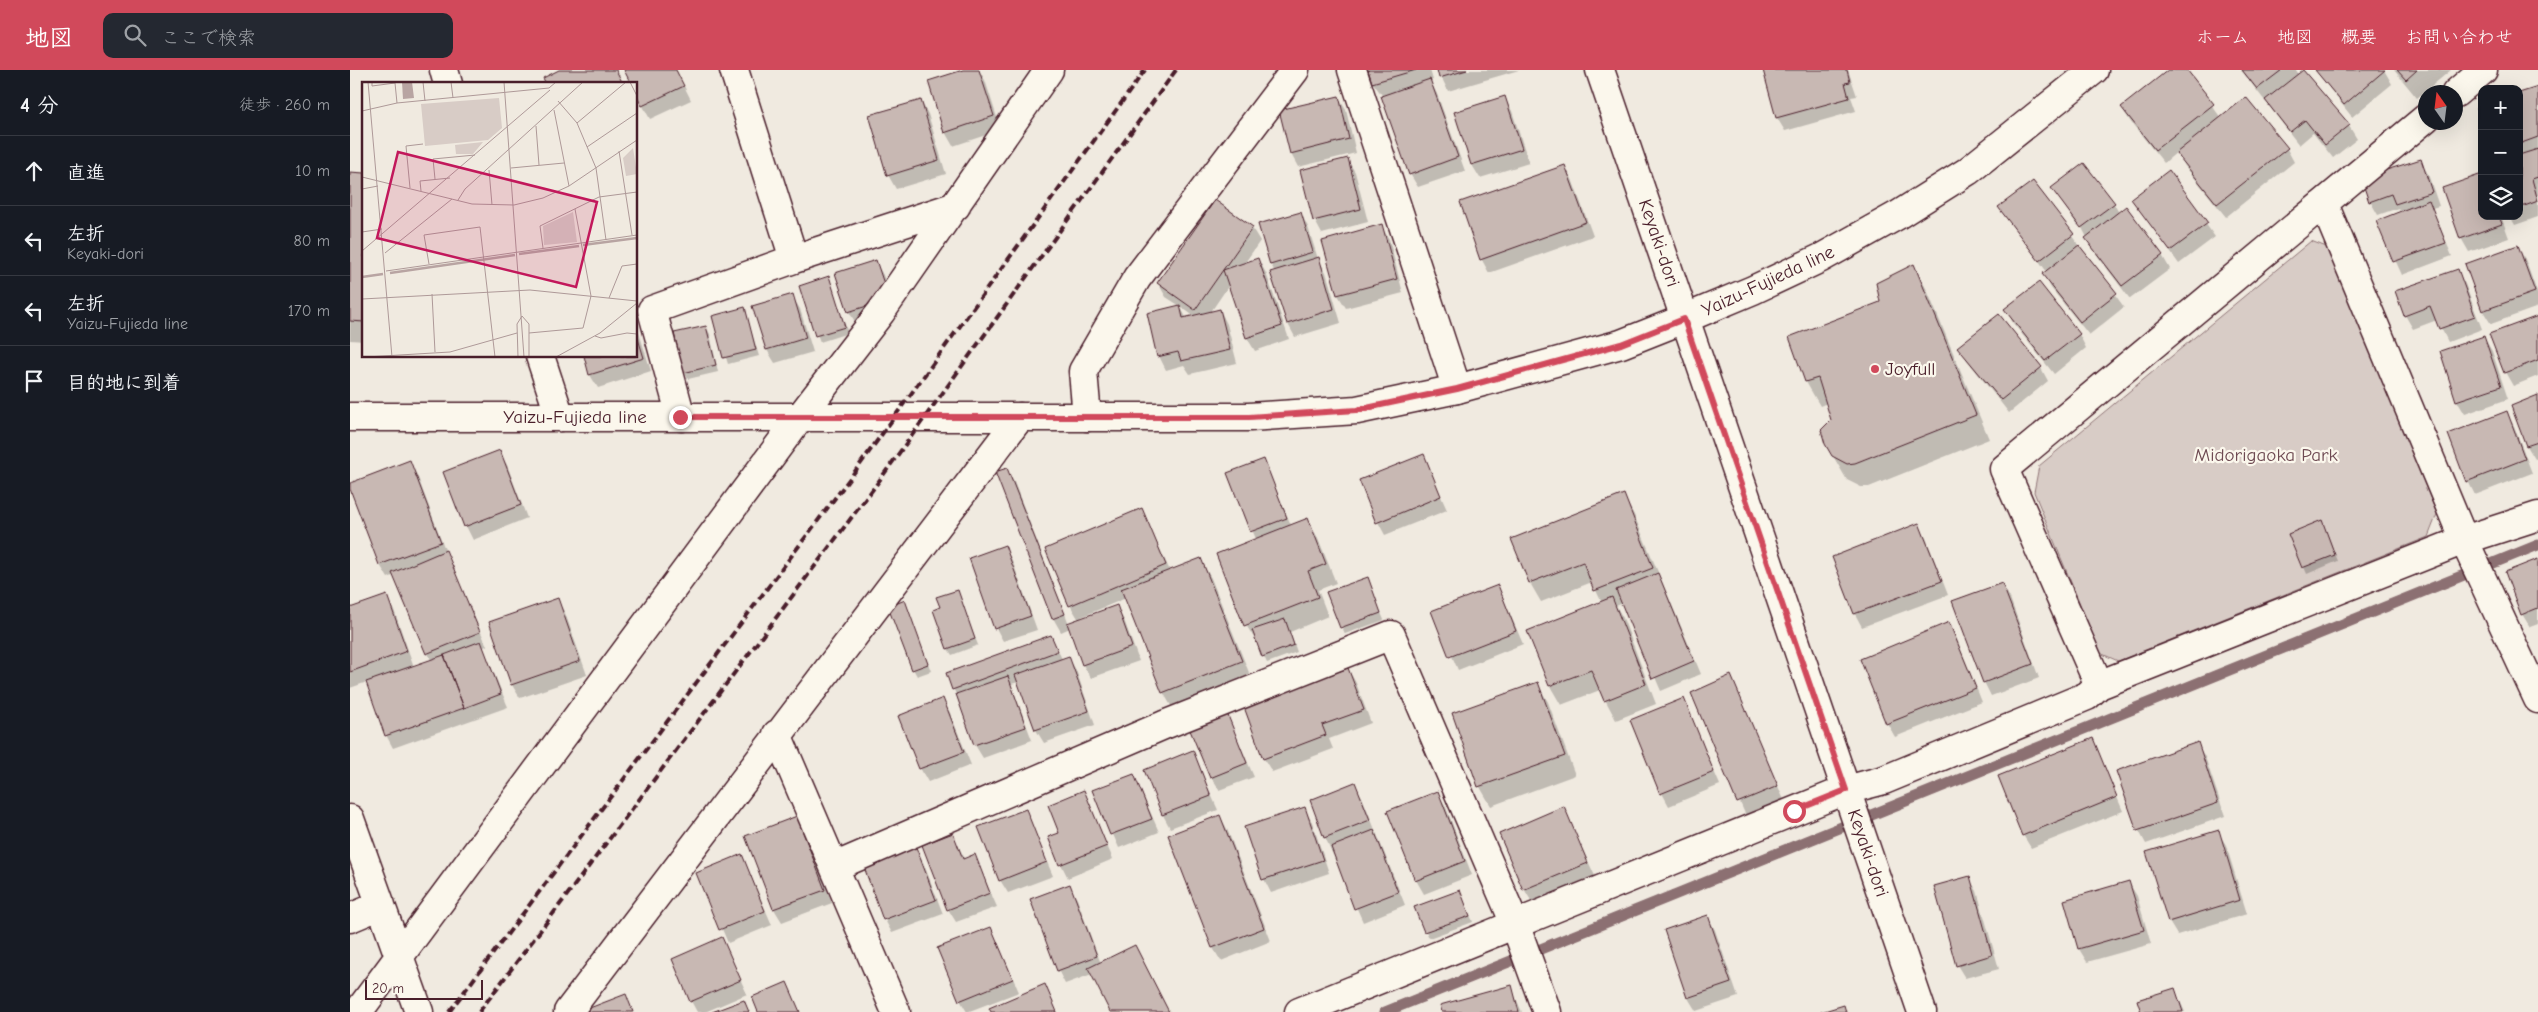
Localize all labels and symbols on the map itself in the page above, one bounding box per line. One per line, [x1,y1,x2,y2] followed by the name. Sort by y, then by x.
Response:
[362,82,638,358] inset map
[2418,85,2463,130] north arrow
[1634,196,1684,290] street label: Keyaki-dori
[1698,241,1838,321] street label: Yaizu-Fujieda line
[1885,358,1935,380] place label: Joyfull
[1869,363,1881,375] marker: Joyfull
[503,406,647,428] street label: Yaizu-Fujieda line
[669,406,692,429] route end
[2194,444,2339,466] park label: Midorigaoka Park
[1783,800,1806,823] route start
[1843,806,1893,900] street label: Keyaki-dori
[365,977,482,1000] scale bar

